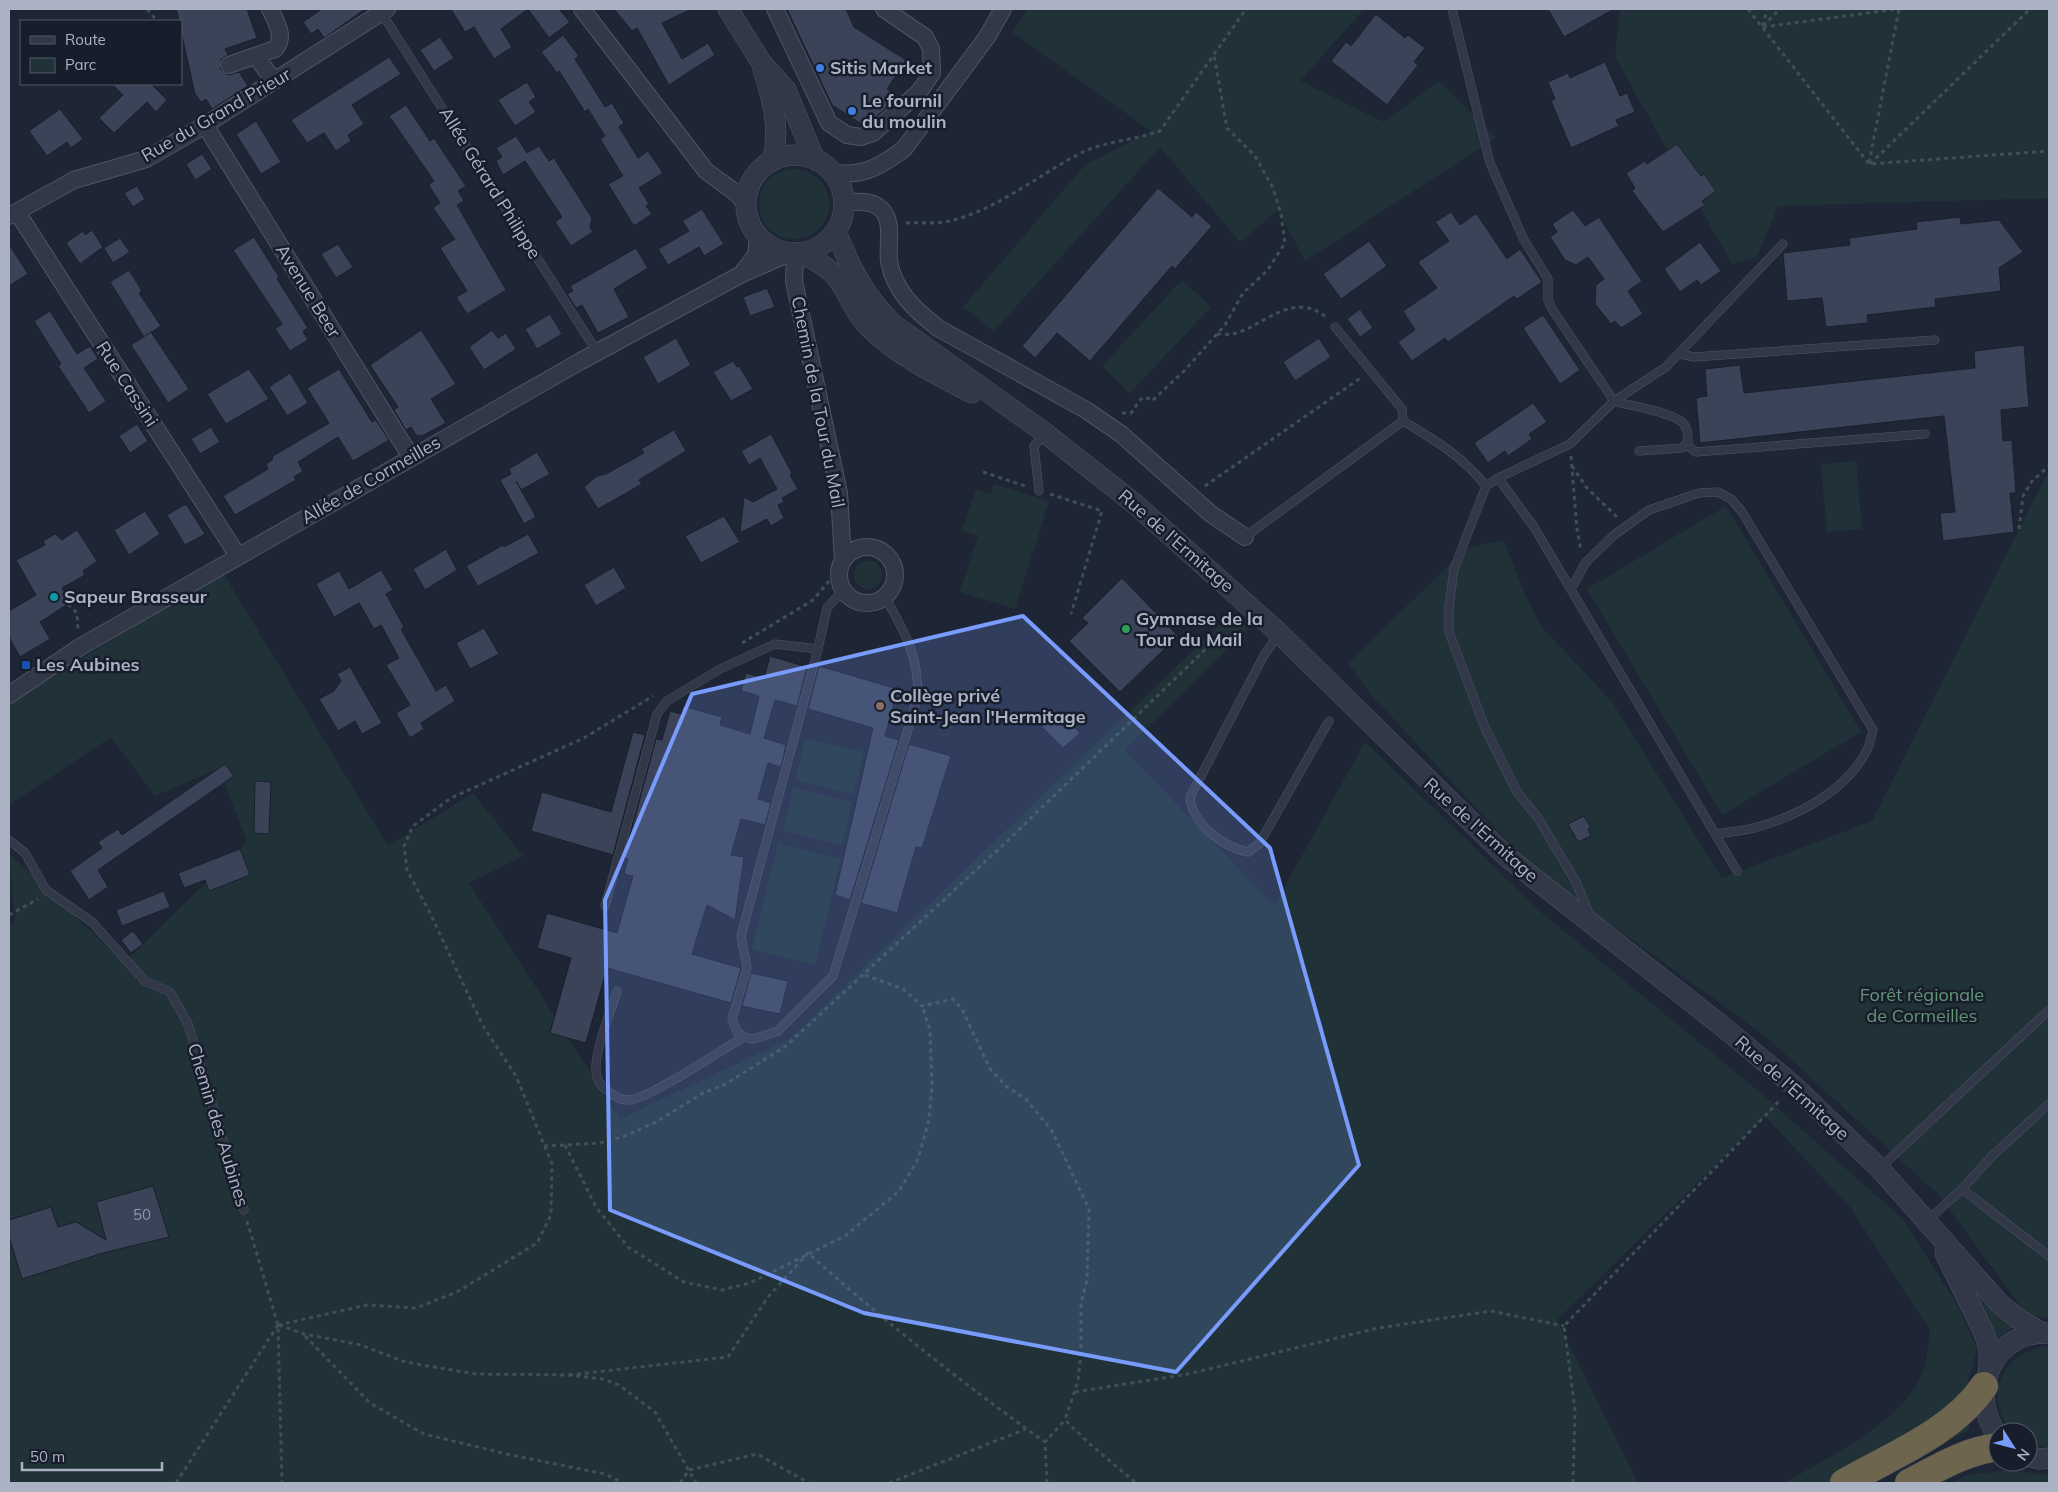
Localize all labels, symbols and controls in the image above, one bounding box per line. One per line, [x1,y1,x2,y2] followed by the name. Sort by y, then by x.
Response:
[20,20,182,85] legend
[65,30,106,49] text: Route
[65,55,96,74] text: Parc
[830,56,932,79] place label: Sitis Market
[137,62,295,167] street label: Rue du Grand Prieur
[814,62,826,74] marker: Sitis Market
[862,89,947,133] place label: Le fournil du moulin
[434,103,546,263] street label: Allée Gérard Philippe
[846,105,858,117] marker: Le fournil du moulin
[271,240,346,342] street label: Avenue Beer
[787,294,850,510] street label: Chemin de la Tour du Mail
[91,337,164,431] street label: Rue Cassini
[297,430,445,529] street label: Allée de Cormeilles
[1114,484,1239,597] street label: Rue de l'Ermitage
[64,585,208,608] place label: Sapeur Brasseur
[48,591,60,603] marker: Sapeur Brasseur
[1136,607,1263,651] place label: Gymnase de la Tour du Mail
[1120,623,1132,635] marker: Gymnase de la Tour du Mail
[36,653,140,676] place label: Les Aubines
[20,659,32,671] marker: Les Aubines
[890,684,1086,728] place label: Collège privé Saint-Jean l'Hermitage
[874,700,886,712] marker: Collège privé Saint-Jean l'Hermitage
[1419,772,1543,887] street label: Rue de l'Ermitage
[1860,983,1984,1027] park label: Forêt régionale de Cormeilles
[1730,1030,1854,1145] street label: Rue de l'Ermitage
[183,1040,254,1210] street label: Chemin des Aubines
[133,1205,151,1224] house number: 50
[1988,1422,2038,1472] north arrow
[22,1440,162,1472] scale bar
[2013,1445,2034,1464] text: N
[30,1447,65,1466] text: 50 m

